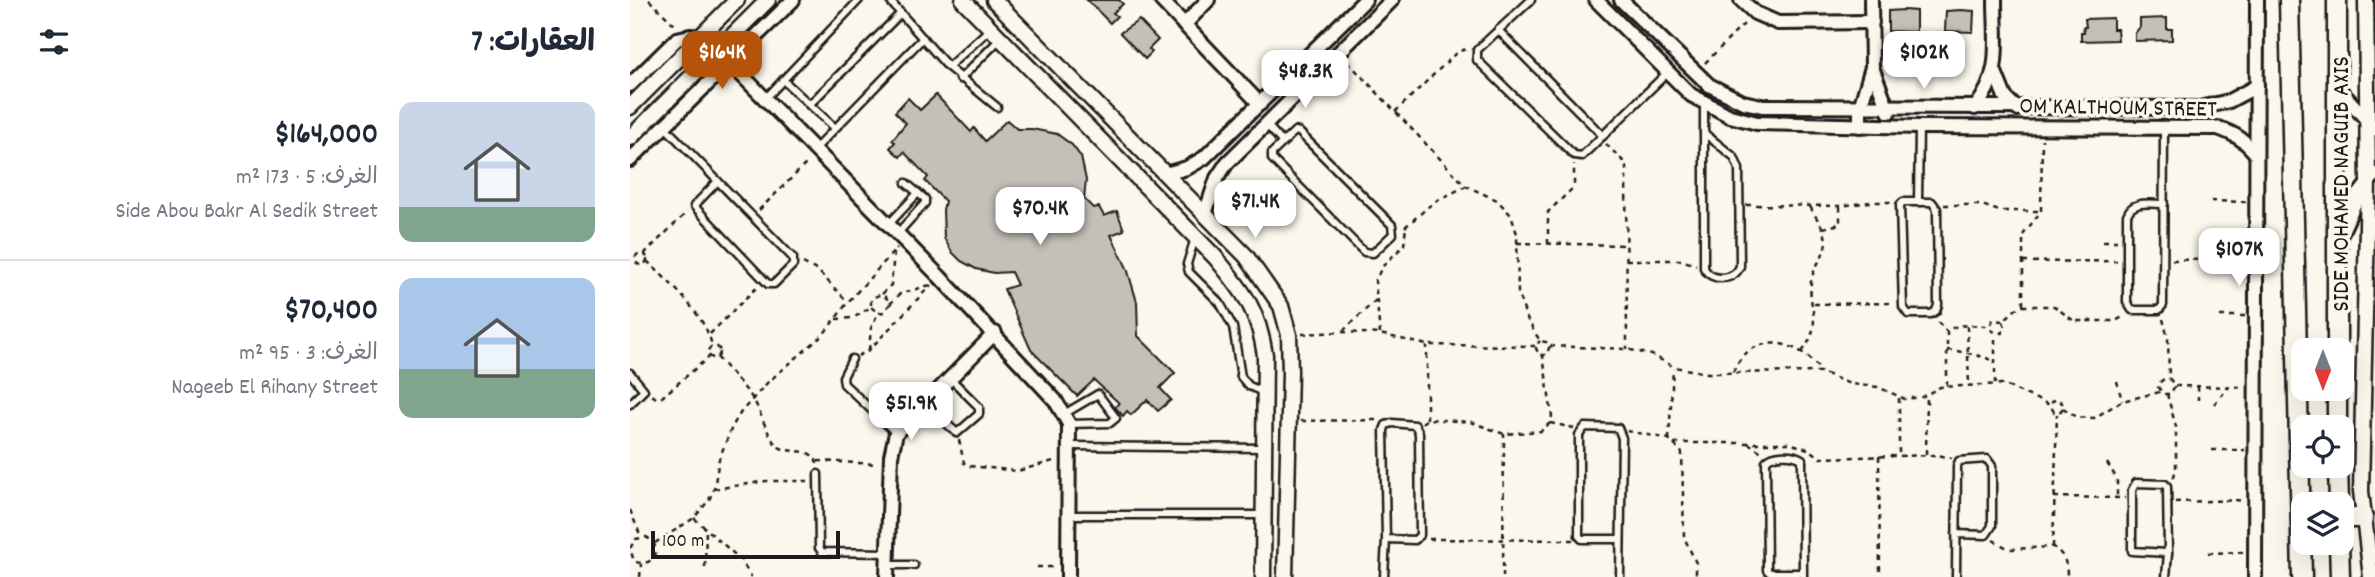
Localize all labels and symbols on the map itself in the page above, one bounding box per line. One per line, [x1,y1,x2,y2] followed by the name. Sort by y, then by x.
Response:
[673,32,771,91] pin: $164K
[1875,32,1973,91] pin: $102K
[1248,50,1362,110] pin: $48.3K
[2326,56,2360,312] street label: SIDE MOHAMED NAGUIB AXIS
[2019,90,2217,128] street label: OM KALTHOUM STREET
[1198,180,1312,240] pin: $71.4K
[983,188,1097,247] pin: $70.4K
[2190,229,2288,288] pin: $107K
[2291,338,2354,401] north arrow
[854,382,968,442] pin: $51.9K
[651,528,840,560] scale bar

